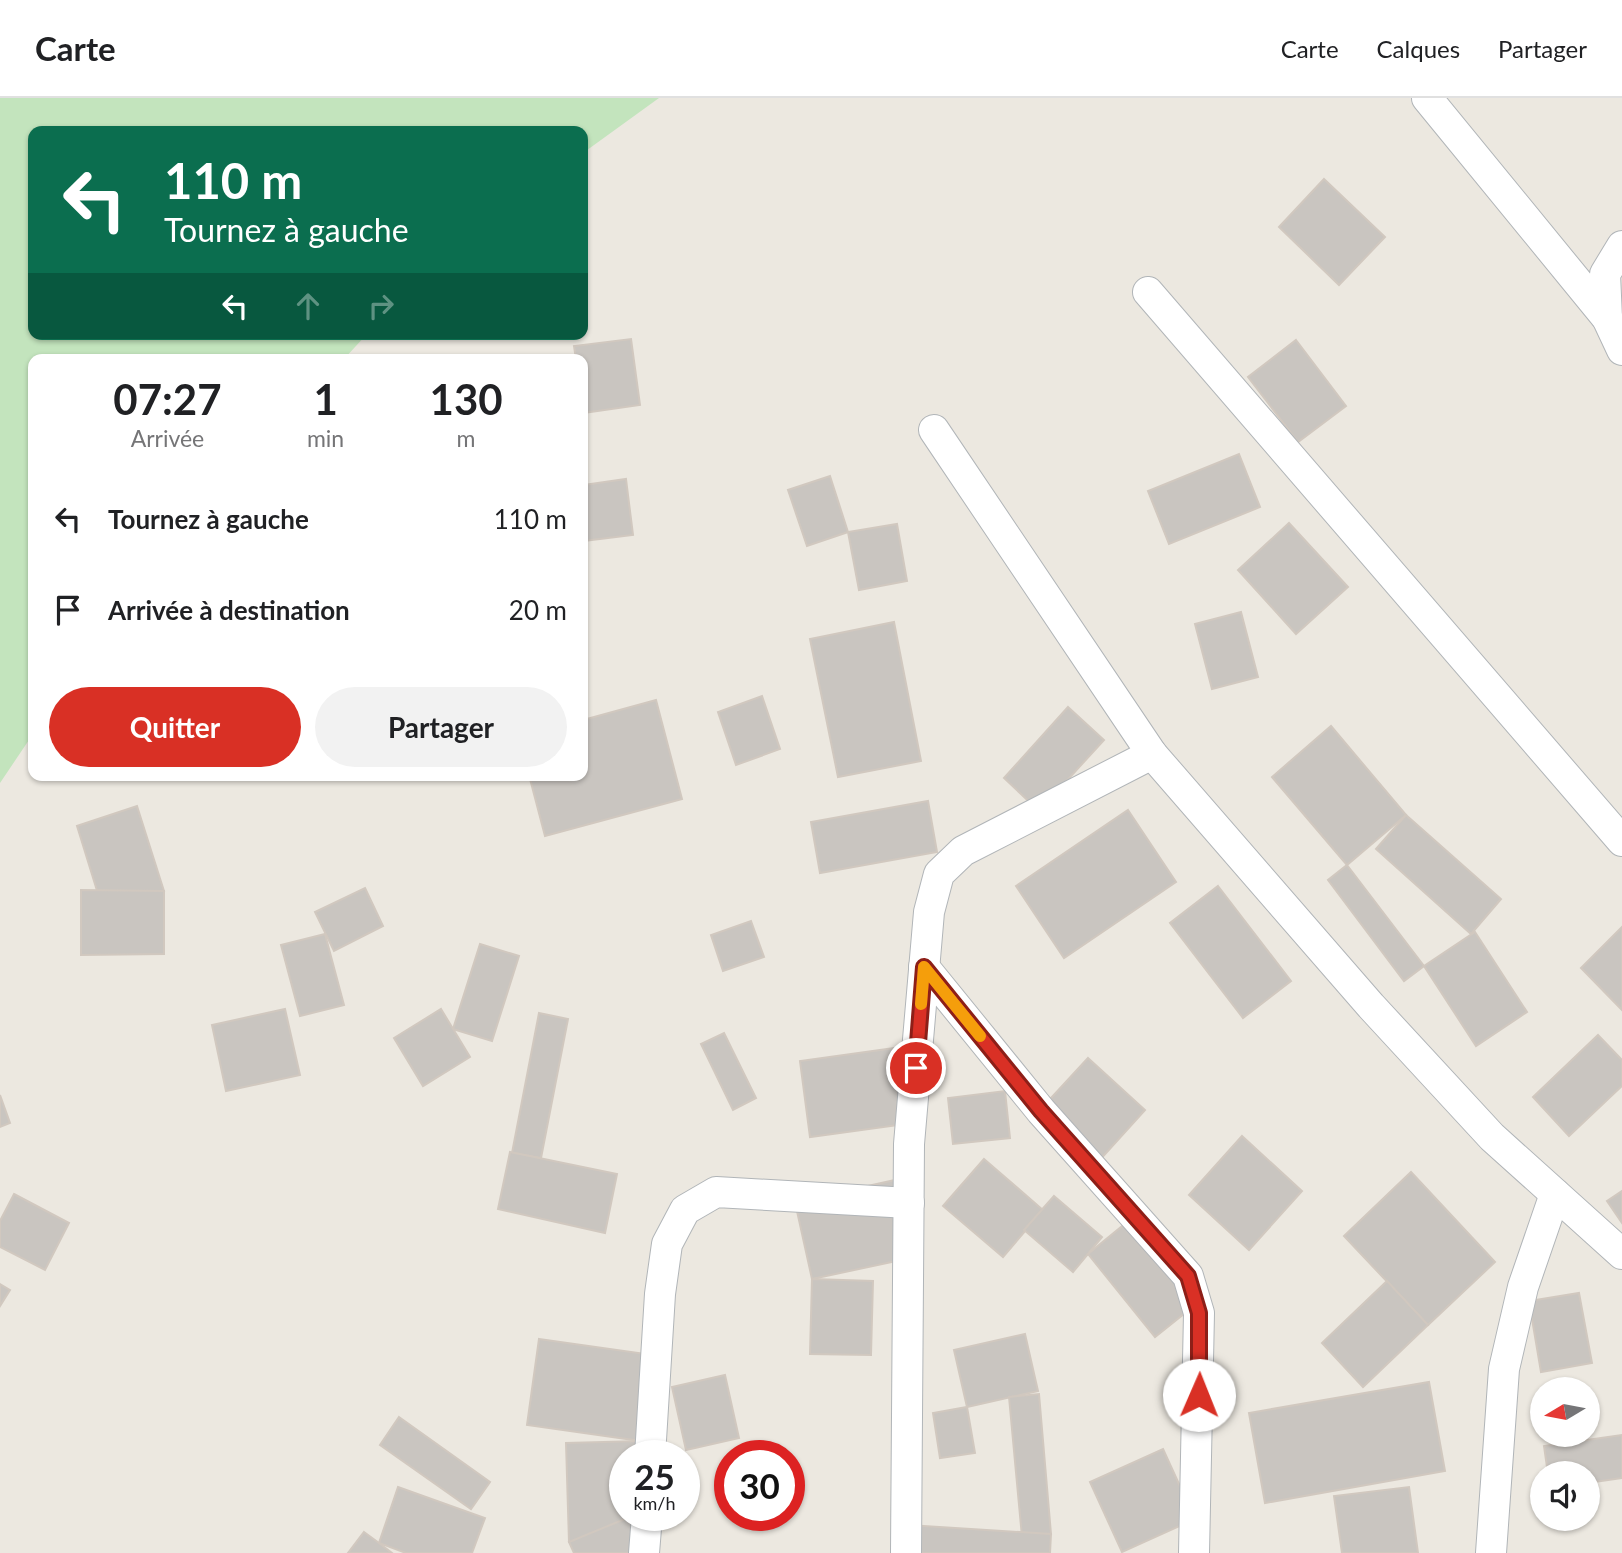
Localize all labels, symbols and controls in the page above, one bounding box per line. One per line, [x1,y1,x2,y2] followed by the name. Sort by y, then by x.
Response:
[35,28,116,68] text: Carte
[1281,34,1339,63] text: Carte
[1377,34,1460,63] text: Calques
[1498,34,1587,63] text: Partager
[164,151,302,209] text: 110 m
[49,154,140,245] icon: left
[164,210,409,249] text: Tournez à gauche
[216,287,254,325] icon: left
[289,287,327,325] icon: ahead
[362,287,400,325] icon: right
[113,374,222,424] text: 07:27
[313,374,338,424] text: 1
[430,374,503,424] text: 130
[131,424,204,452] text: Arrivée
[307,424,344,452] text: min
[457,424,476,452] text: m
[49,500,87,538] icon: left
[108,503,309,535] text: Tournez à gauche
[494,503,567,535] text: 110 m
[49,591,87,629] icon: arrive
[108,594,350,626] text: Arrivée à destination
[509,594,567,626] text: 20 m
[49,687,301,767] button: Quitter
[315,687,567,767] button: Partager
[886,1038,946,1098] pin
[897,1049,935,1087] icon: arrive
[1162,1358,1236,1432] position arrow
[1530,1377,1600,1447] north arrow
[1530,1377,1600,1531] map controls
[714,1440,805,1531] speed limit sign: 30
[634,1455,675,1497] text: 25
[1530,1461,1600,1531] button: sound
[633,1492,676,1514] text: km/h

